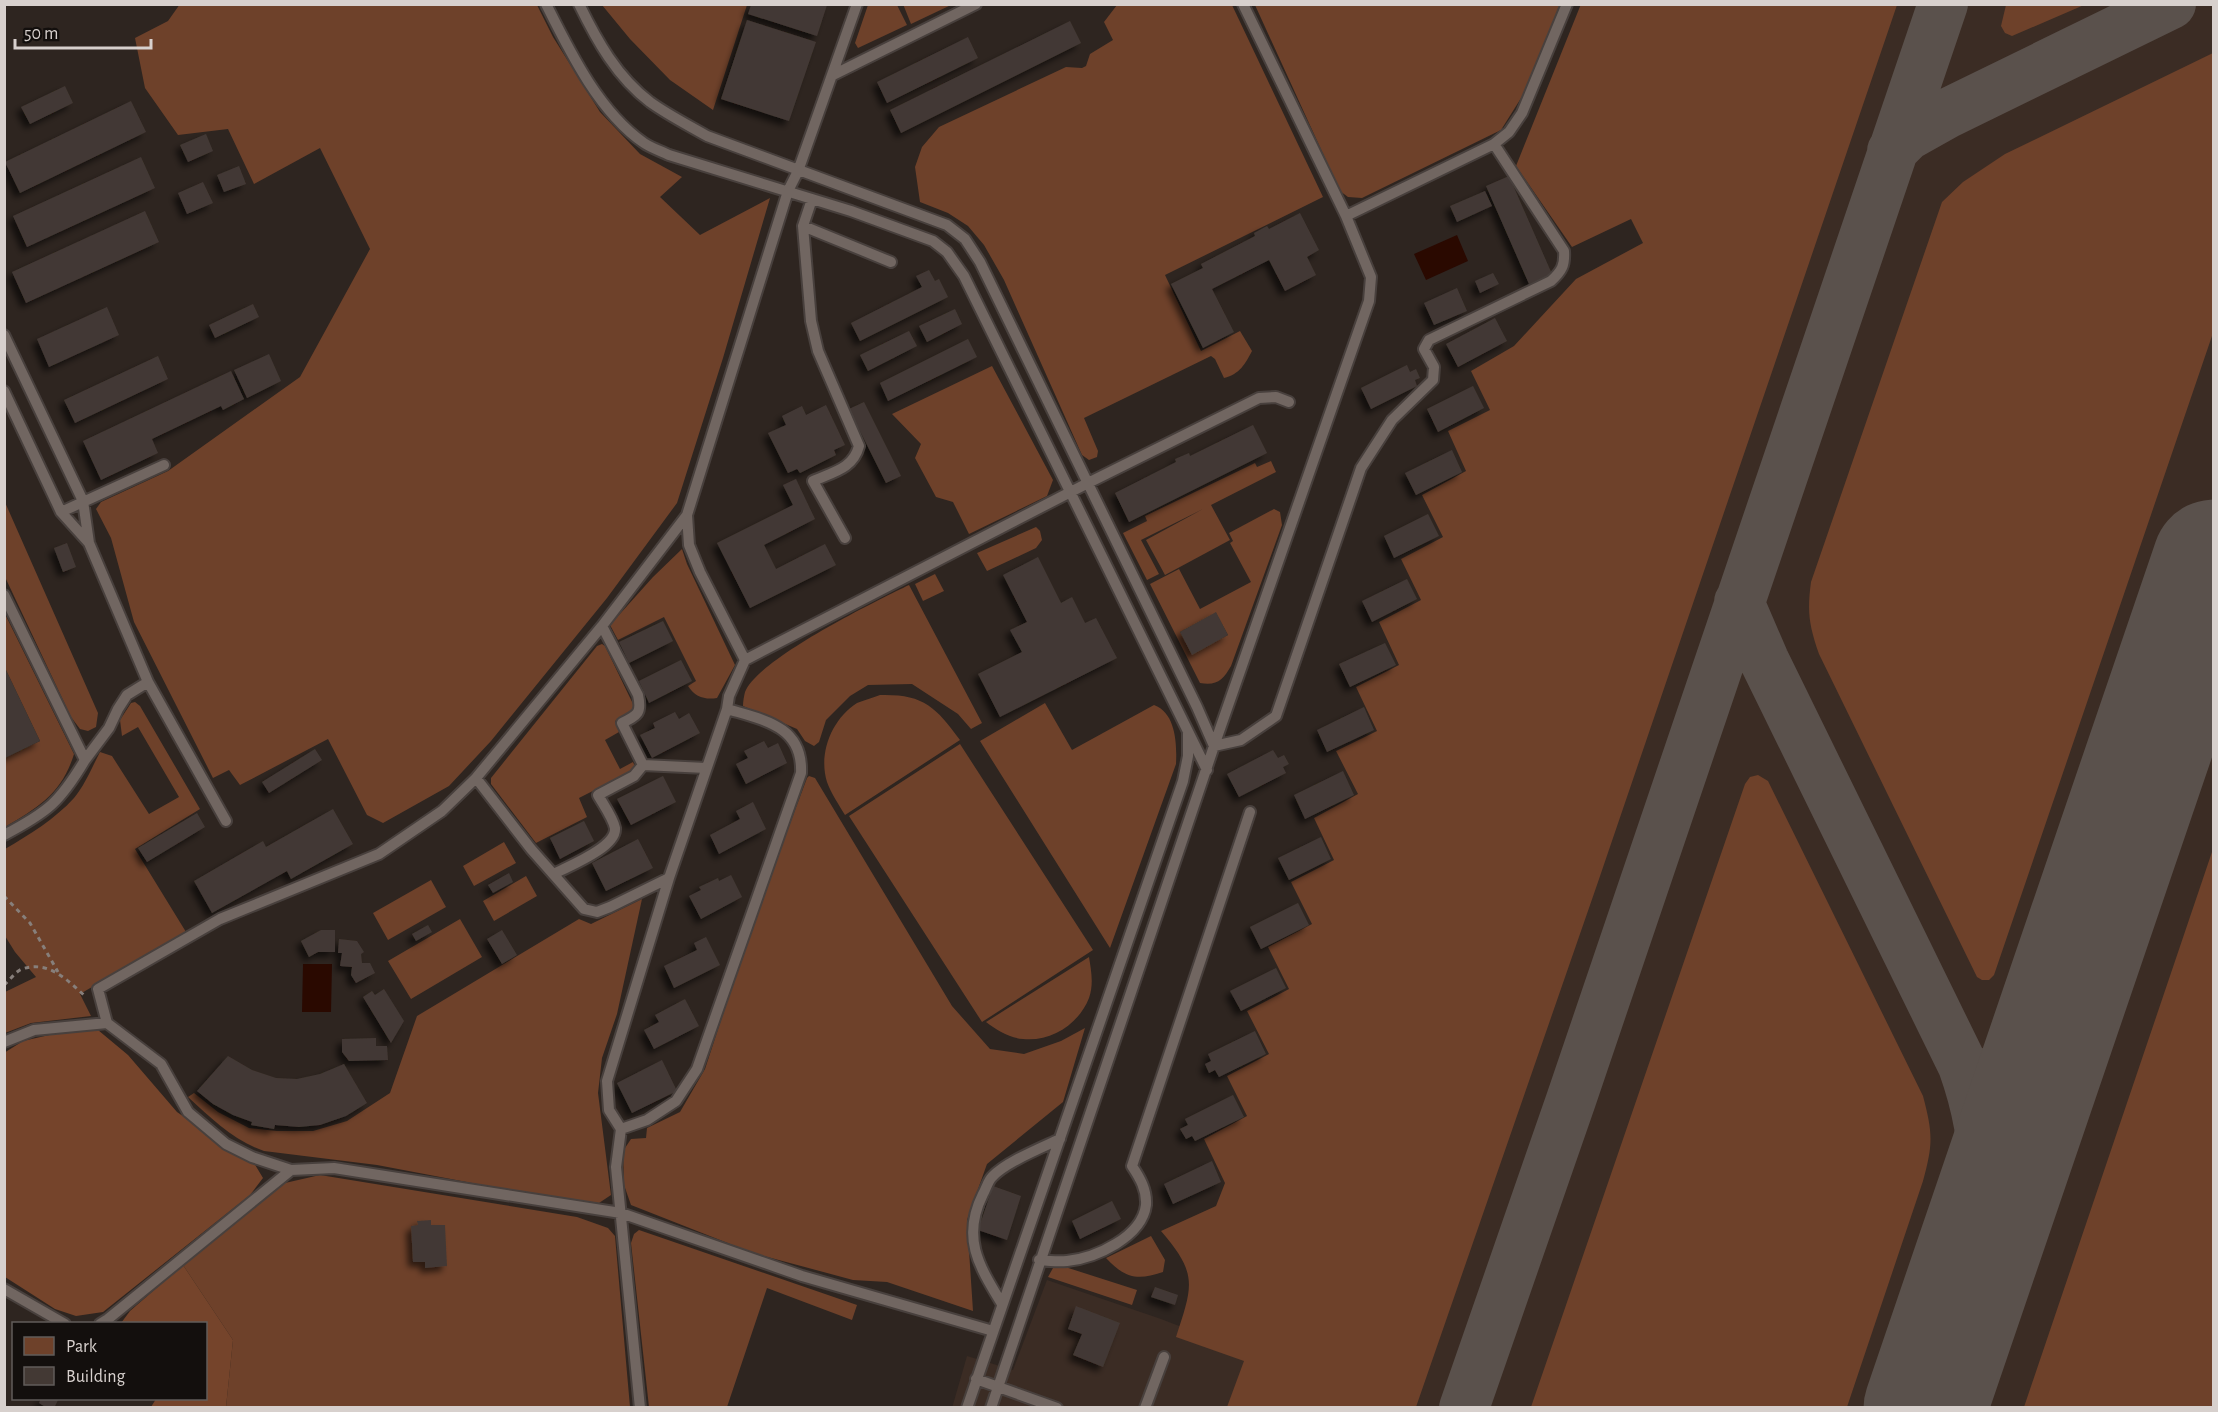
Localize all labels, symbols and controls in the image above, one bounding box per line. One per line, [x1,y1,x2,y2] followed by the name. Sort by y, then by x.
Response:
[15,12,152,50] scale bar
[24,25,58,43] text: 50 m
[12,1322,207,1400] legend
[66,1338,98,1356] text: Park
[66,1368,126,1386] text: Building

